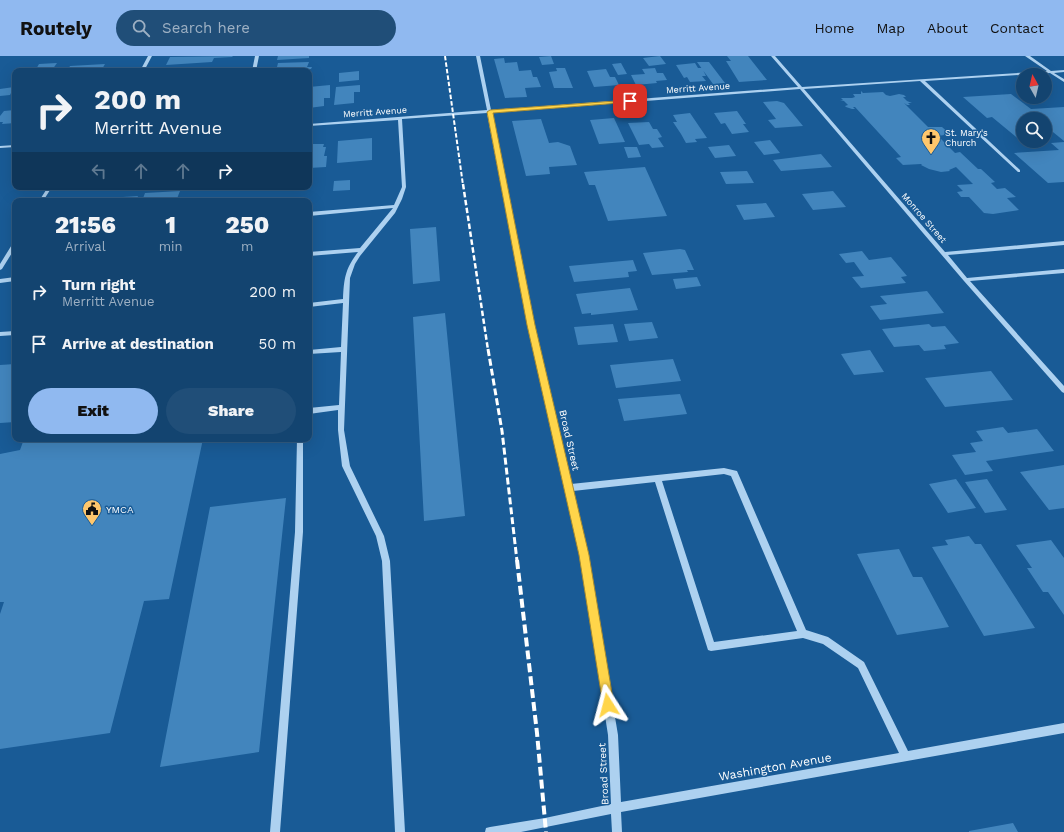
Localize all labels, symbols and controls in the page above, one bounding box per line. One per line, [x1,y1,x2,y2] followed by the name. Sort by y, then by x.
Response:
[116,10,396,46] search box
[20,17,92,40] text: Routely
[130,17,152,39] icon: search
[162,19,250,37] text: Search here
[814,20,854,36] text: Home
[876,20,905,36] text: Map
[927,20,968,36] text: About
[990,20,1044,36] text: Contact
[1016,68,1052,104] north arrow
[1016,68,1052,148] map controls
[666,81,730,95] street label: Merritt Avenue
[94,83,181,116] text: 200 m
[28,84,80,136] icon: right
[613,84,647,118] pin
[619,90,641,112] icon: arrive
[343,105,407,119] street label: Merritt Avenue
[1016,112,1052,148] button: search
[94,117,222,138] text: Merritt Avenue
[920,127,942,155] church icon: St. Mary's Church
[945,128,988,148] place label: St. Mary's Church
[88,160,110,182] icon: left
[130,160,152,182] icon: ahead
[172,160,194,182] icon: ahead
[214,160,236,182] icon: right
[900,191,949,245] street label: Monroe Street
[55,211,116,239] text: 21:56
[165,211,176,239] text: 1
[225,211,269,239] text: 250
[65,239,106,254] text: Arrival
[159,239,183,254] text: min
[241,239,253,254] text: m
[62,276,135,294] text: Turn right
[28,281,50,303] icon: right
[249,283,296,301] text: 200 m
[62,294,155,309] text: Merritt Avenue
[28,333,50,355] icon: arrive
[62,335,214,353] text: Arrive at destination
[259,335,296,353] text: 50 m
[28,388,158,434] button: Exit
[166,388,296,434] button: Share
[557,409,582,472] street label: Broad Street
[81,498,103,526] public building icon: YMCA
[106,504,134,515] place label: YMCA
[587,684,629,726] position arrow
[596,742,611,805] street label: Broad Street
[717,750,833,784] street label: Washington Avenue

